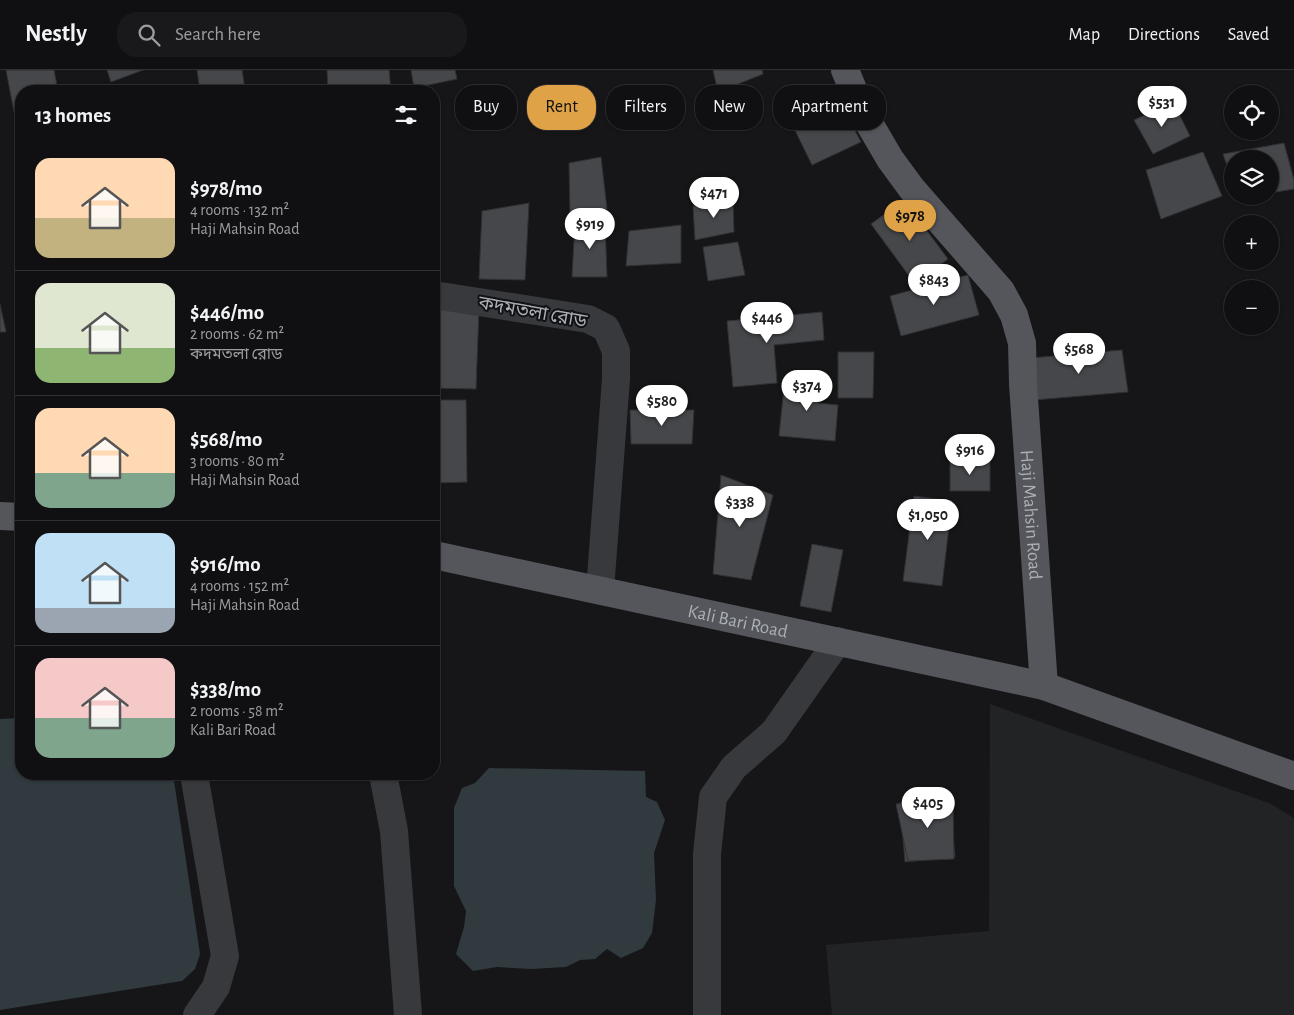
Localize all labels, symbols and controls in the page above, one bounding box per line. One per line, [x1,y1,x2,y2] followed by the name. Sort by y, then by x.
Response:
[117,12,467,57] search box
[135,21,163,49] icon: search
[25,22,87,46] text: Nestly
[175,25,261,44] text: Search here
[1069,26,1100,44] text: Map
[1128,26,1200,44] text: Directions
[1228,26,1269,44] text: Saved
[455,85,517,130] chip: Buy
[527,85,596,130] chip: Rent
[606,85,685,130] chip: Filters
[695,85,763,130] chip: New
[773,85,886,130] chip: Apartment
[1132,85,1192,128] pin: $531
[1224,85,1279,335] map controls
[1224,85,1279,140] button: locate
[1149,94,1175,110] text: $531
[392,101,420,129] icon: filters
[35,105,111,126] text: 13 homes
[1224,150,1279,205] button: layers
[684,176,744,219] pin: $471
[75,178,135,238] icon: home
[190,178,262,199] text: $978/mo
[700,185,728,201] text: $471
[880,200,940,242] pin: $978
[190,202,289,218] text: 4 rooms · 132 m²
[560,208,620,250] pin: $919
[895,208,925,224] text: $978
[1224,215,1279,270] button: +
[576,216,604,232] text: $919
[190,221,299,237] text: Haji Mahsin Road
[904,264,964,306] pin: $843
[919,272,949,288] text: $843
[1224,280,1279,335] button: −
[476,293,589,331] street label: কদমতলা রোড
[190,302,264,323] text: $446/mo
[737,302,797,344] pin: $446
[75,303,135,363] icon: home
[751,310,783,326] text: $446
[190,326,284,342] text: 2 rooms · 62 m²
[1049,332,1109,375] pin: $568
[1064,341,1094,357] text: $568
[190,346,282,362] text: কদমতলা রোড
[777,370,837,412] pin: $374
[792,378,822,394] text: $374
[632,384,692,427] pin: $580
[647,393,677,409] text: $580
[75,428,135,488] icon: home
[190,429,262,450] text: $568/mo
[940,434,1000,476] pin: $916
[956,442,984,458] text: $916
[1017,449,1045,581] street label: Haji Mahsin Road
[190,453,285,469] text: 3 rooms · 80 m²
[190,472,299,488] text: Haji Mahsin Road
[710,486,770,528] pin: $338
[726,494,754,510] text: $338
[887,498,969,541] pin: $1,050
[908,507,948,523] text: $1,050
[75,553,135,613] icon: home
[190,554,261,575] text: $916/mo
[190,578,289,594] text: 4 rooms · 152 m²
[190,597,299,613] text: Haji Mahsin Road
[686,602,790,642] street label: Kali Bari Road
[75,678,135,738] icon: home
[190,679,261,700] text: $338/mo
[190,703,284,719] text: 2 rooms · 58 m²
[190,722,276,738] text: Kali Bari Road
[898,786,958,829] pin: $405
[913,795,943,811] text: $405

